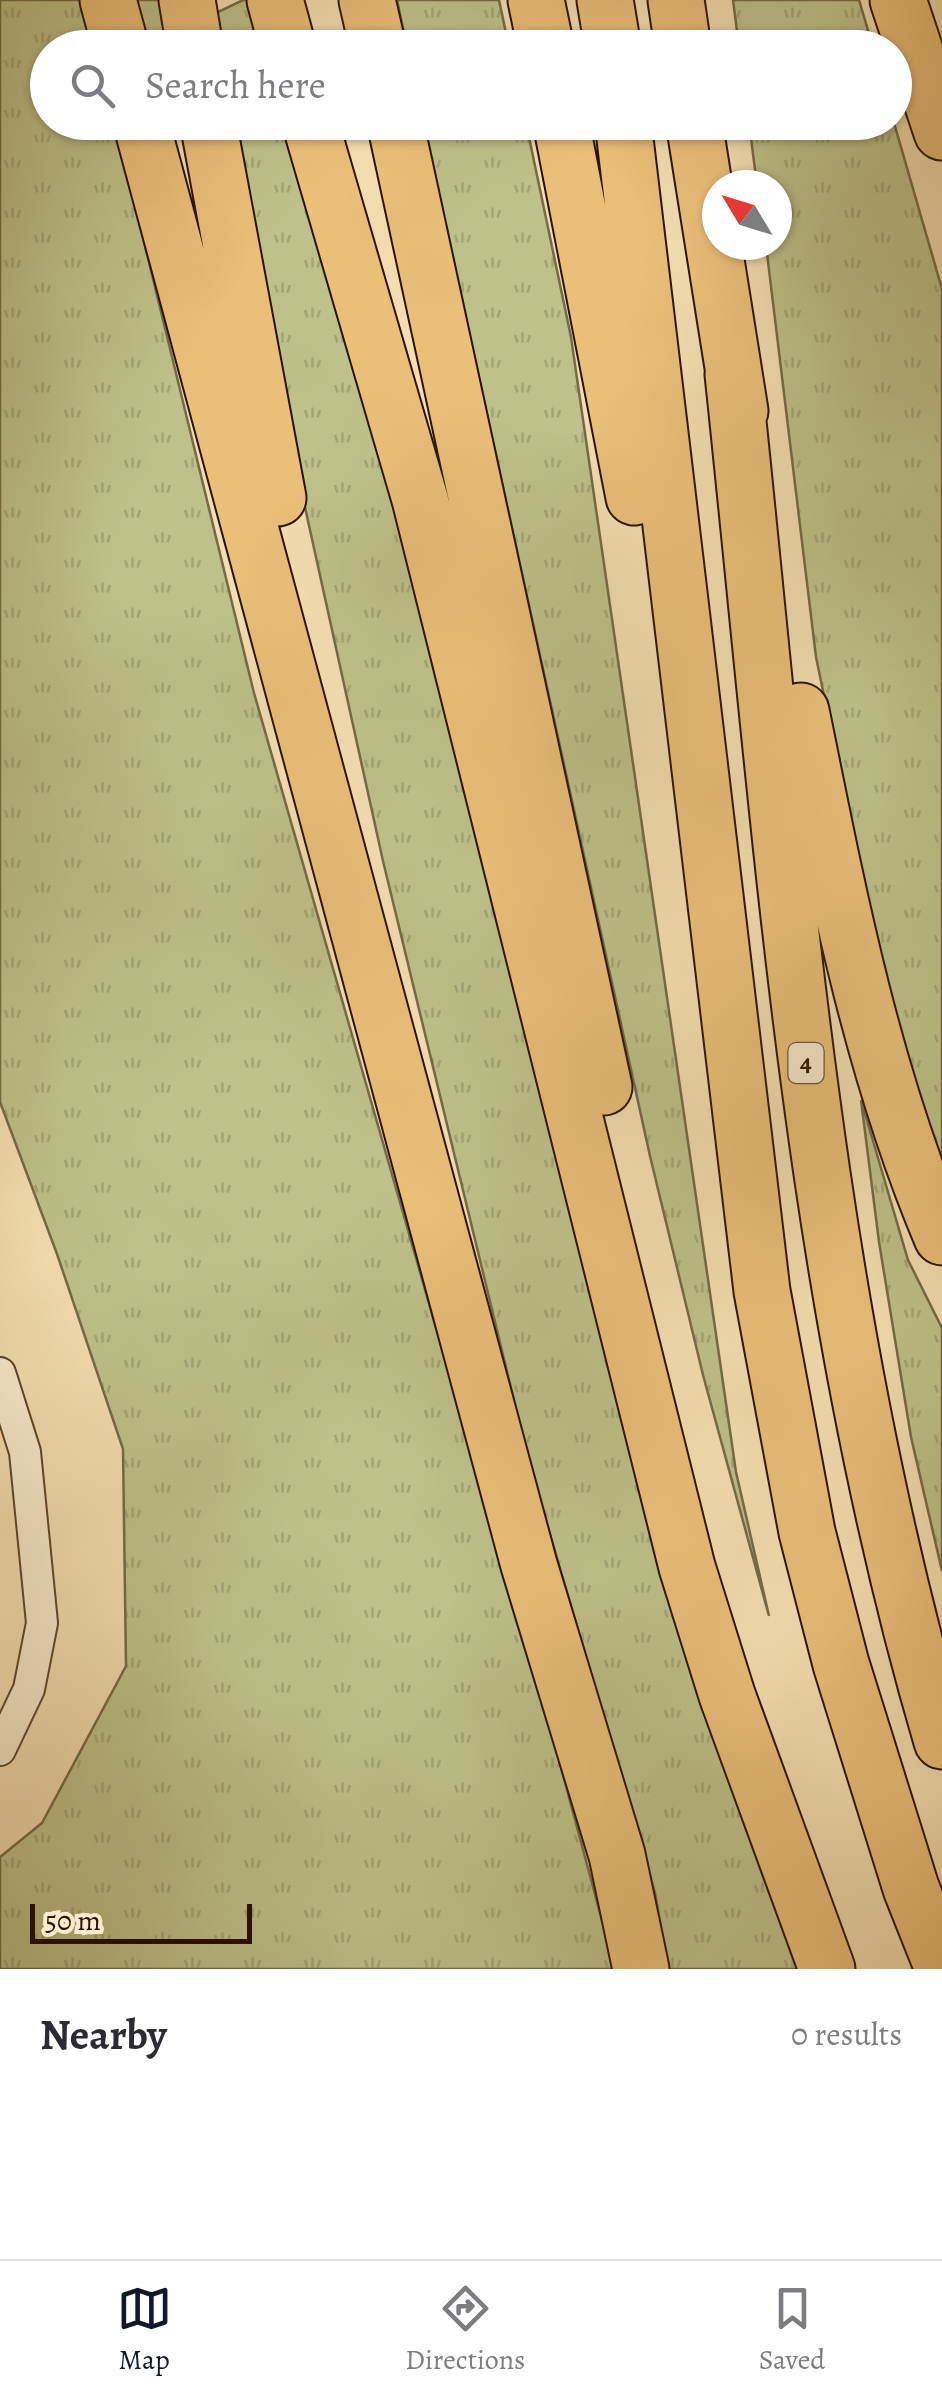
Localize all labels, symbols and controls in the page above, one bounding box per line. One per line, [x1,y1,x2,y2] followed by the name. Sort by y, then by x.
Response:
[30,30,912,140] search box
[65,58,120,113] icon: search
[145,59,326,111] text: Search here
[702,170,792,260] north arrow
[788,1043,824,1083] road number: 4
[30,1899,252,1944] scale bar
[45,1902,101,1940] text: 50 m
[40,2006,167,2063] text: Nearby
[791,2012,902,2056] text: 0 results
[117,2281,172,2379] tab: Map
[405,2281,525,2379] tab: Directions
[759,2281,825,2379] tab: Saved

